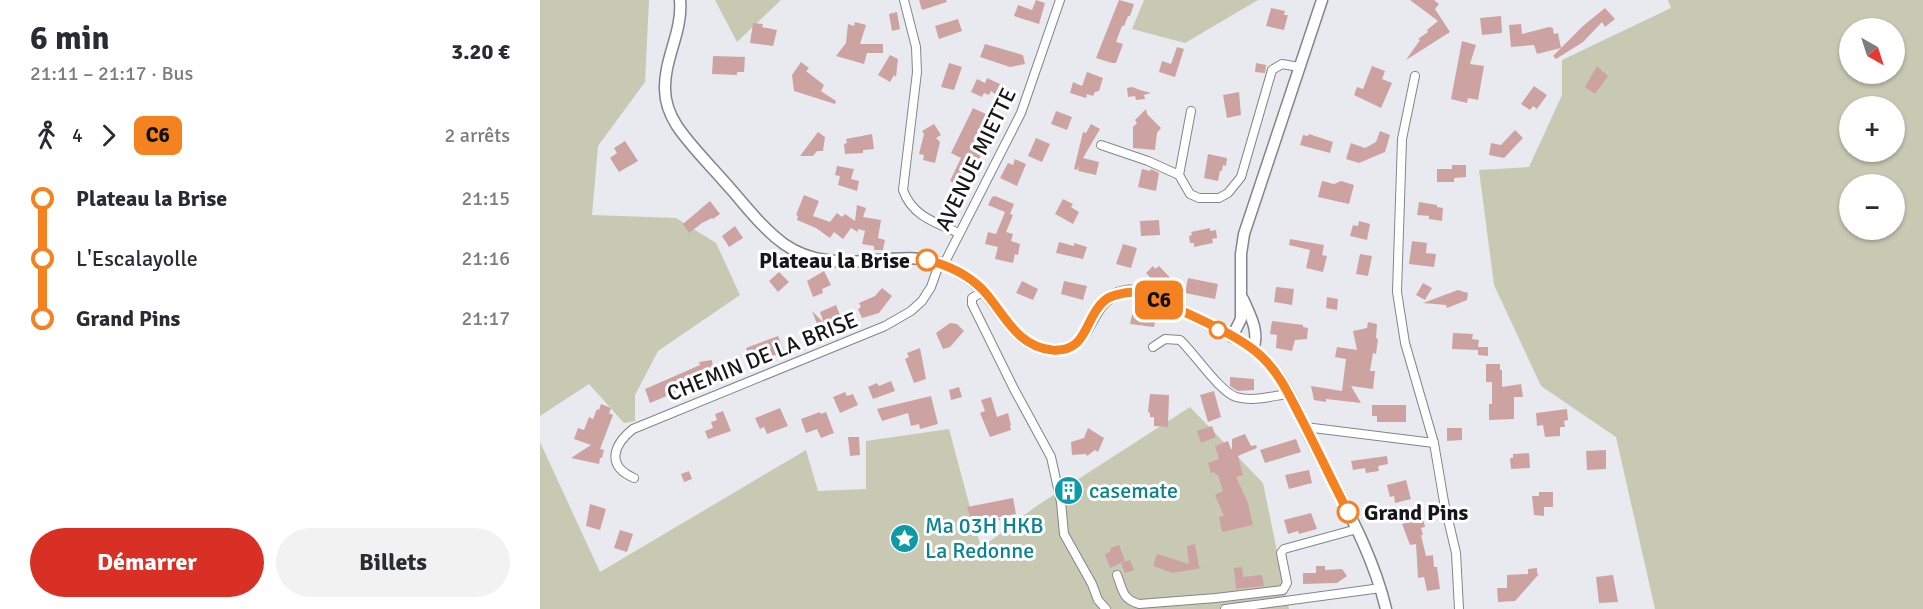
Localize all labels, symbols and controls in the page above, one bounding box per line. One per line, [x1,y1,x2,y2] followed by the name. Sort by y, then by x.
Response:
[30,18,110,59] text: 6 min
[1839,18,1905,84] north arrow
[1839,18,1905,240] map controls
[451,38,510,65] text: 3.20 €
[30,61,193,86] text: 21:11 – 21:17 · Bus
[929,83,1022,235] street label: AVENUE MIETTE
[1839,96,1905,162] button: +
[30,119,63,152] icon: walk
[92,119,125,152] icon: forward
[146,122,170,148] text: C6
[72,123,83,148] text: 4
[445,123,510,148] text: 2 arrêts
[1839,174,1905,240] button: −
[76,185,227,212] text: Plateau la Brise
[461,186,510,211] text: 21:15
[76,245,198,272] text: L'Escalayolle
[461,246,510,271] text: 21:16
[759,247,910,274] place label: Plateau la Brise
[916,249,938,271] marker: Plateau la Brise
[1132,280,1186,320] line badge: C6
[1147,287,1171,313] text: C6
[76,305,180,332] text: Grand Pins
[461,306,510,331] text: 21:17
[663,306,862,407] street label: CHEMIN DE LA BRISE
[1209,321,1227,339] unlabelled marker
[1052,474,1084,506] building icon: casemate
[1089,477,1178,504] place label: casemate
[1364,499,1468,526] place label: Grand Pins
[1337,501,1359,523] marker: Grand Pins
[925,512,1043,564] place label: Ma 03H HKB La Redonne
[888,522,920,554] place icon: Ma 03H HKB La Redonne
[30,528,264,597] button: Démarrer
[276,528,510,597] button: Billets

